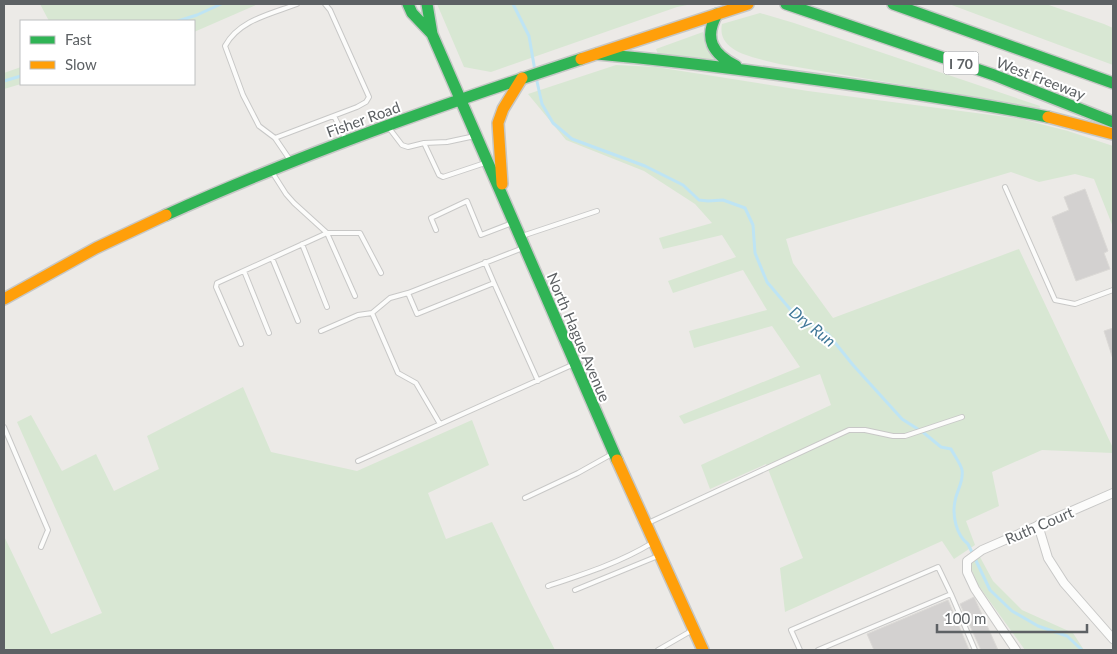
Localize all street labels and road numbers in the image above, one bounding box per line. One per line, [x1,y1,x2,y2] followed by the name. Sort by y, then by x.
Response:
[944,52,978,74] road number: I 70
[994,53,1088,103] street label: West Freeway
[324,97,402,141] street label: Fisher Road
[544,270,614,404] street label: North Hague Avenue
[1002,502,1077,547] street label: Ruth Court

